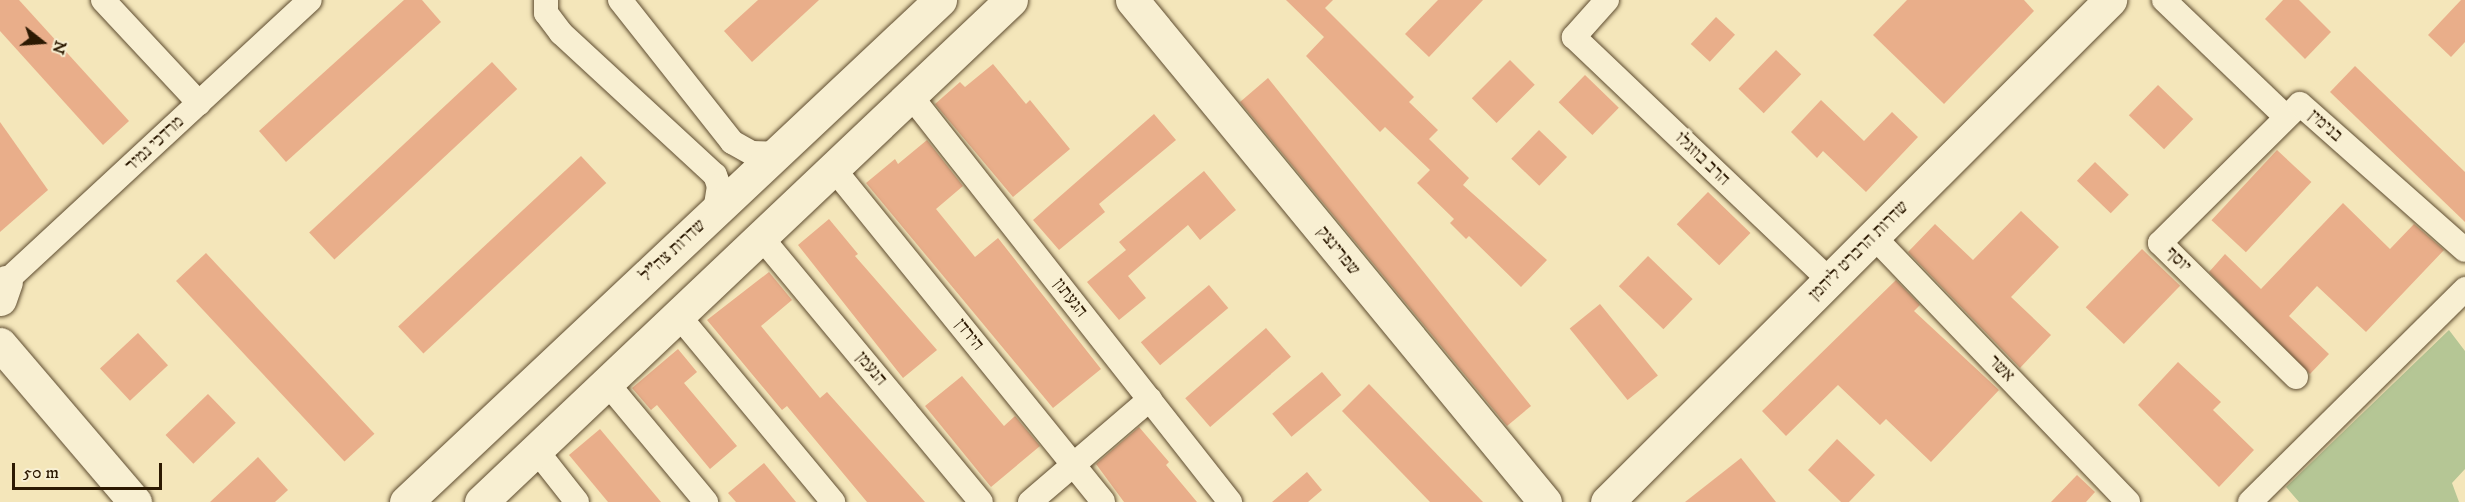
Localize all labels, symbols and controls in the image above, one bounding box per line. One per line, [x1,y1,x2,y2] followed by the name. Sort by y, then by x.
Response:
[12,12,72,72] north arrow
[48,38,71,56] text: N
[2303,105,2347,147] street label: בנימין
[121,111,189,177] street label: מרדכי נמיר
[1670,127,1734,191] street label: הרב בוזגלו
[1805,197,1913,305] street label: שדרות הרברט ליהמן
[636,215,710,287] street label: שדרות צה"ל
[1312,222,1364,280] street label: שפרינצק
[2161,243,2195,277] street label: יוסף
[1048,274,1092,322] street label: הגעתון
[950,315,988,355] street label: הירדן
[851,348,891,390] street label: הנעמן
[1983,351,2019,387] street label: אשר
[15,451,165,489] scale bar
[23,462,59,484] text: 50 m

